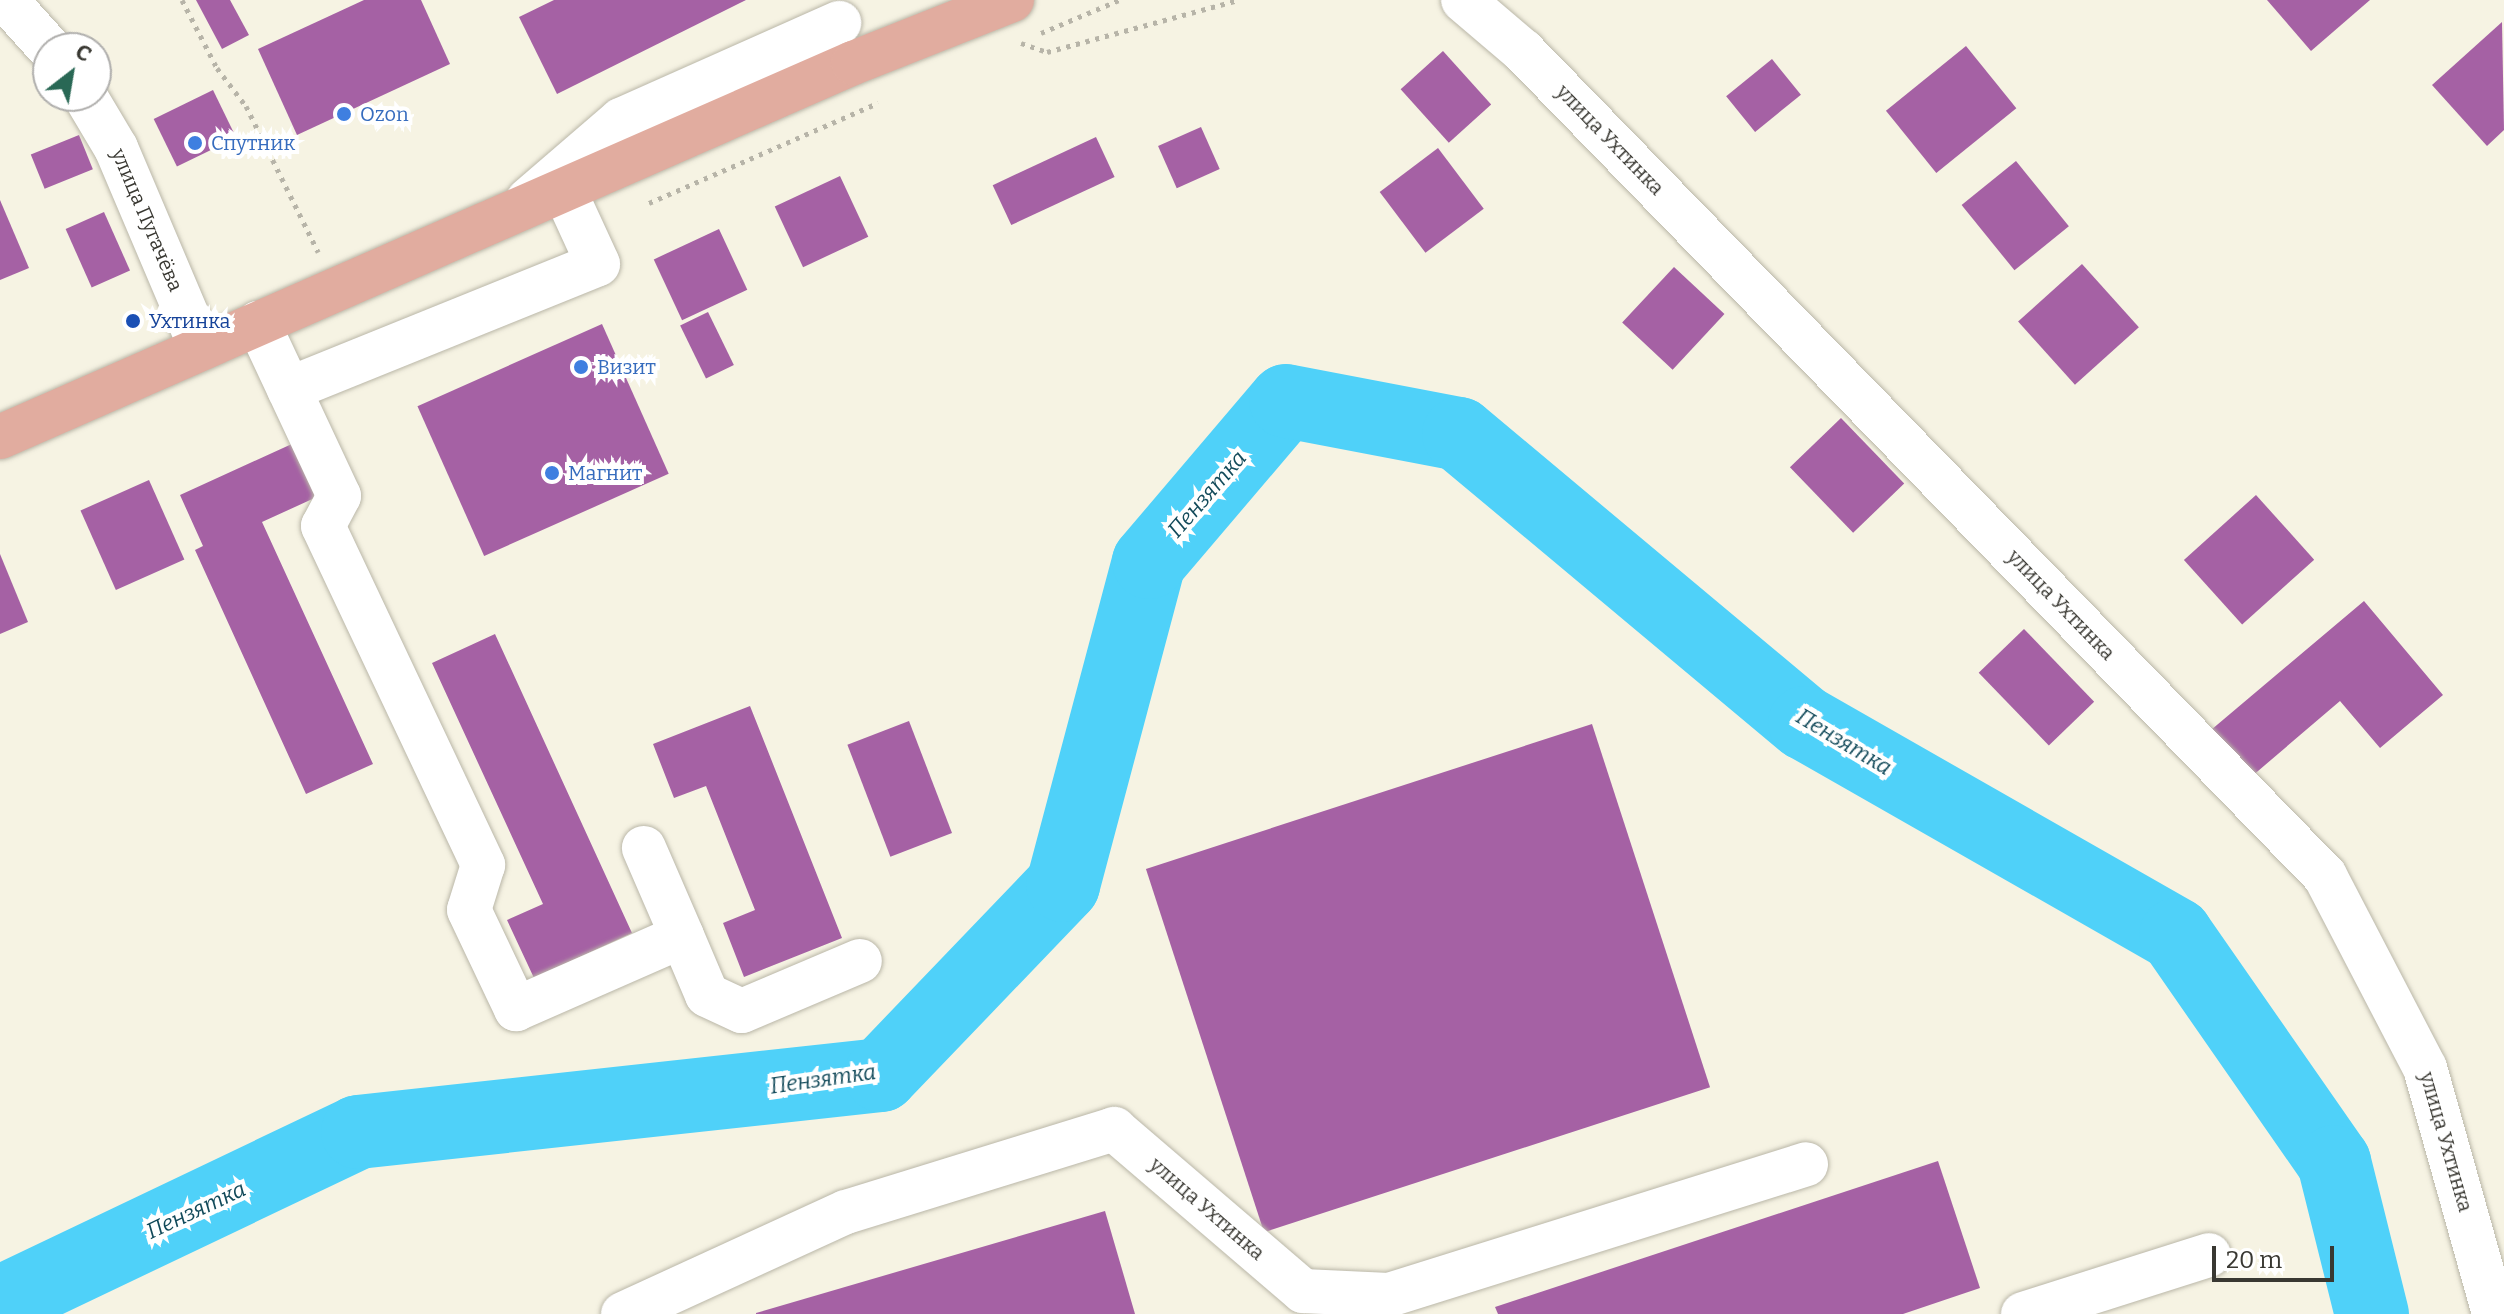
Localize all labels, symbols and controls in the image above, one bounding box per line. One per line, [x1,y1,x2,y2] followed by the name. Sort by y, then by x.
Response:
[32,32,112,112] north arrow
[71,38,97,68] text: С
[1551,80,1669,200] street label: улица Ухтинка
[360,102,409,126] place label: Ozon
[335,105,353,123] marker: Ozon
[211,131,295,155] place label: Спутник
[186,134,204,152] marker: Спутник
[106,145,188,295] street label: улица Пугачёва
[149,309,230,333] place label: Ухтинка
[124,312,142,330] marker: Ухтинка
[597,355,656,379] place label: Визит
[572,358,590,376] marker: Визит
[1162,445,1252,543] water label: Пензятка
[568,461,642,485] place label: Магнит
[543,464,561,482] marker: Магнит
[2002,545,2120,665] street label: улица Ухтинка
[1791,703,1897,781] water label: Пензятка
[768,1059,878,1099] water label: Пензятка
[2415,1069,2477,1215] street label: улица Ухтинка
[1145,1153,1269,1265] street label: улица Ухтинка
[142,1175,250,1245] water label: Пензятка
[2216,1230,2338,1280] scale bar
[2226,1246,2282,1274] text: 20 m

